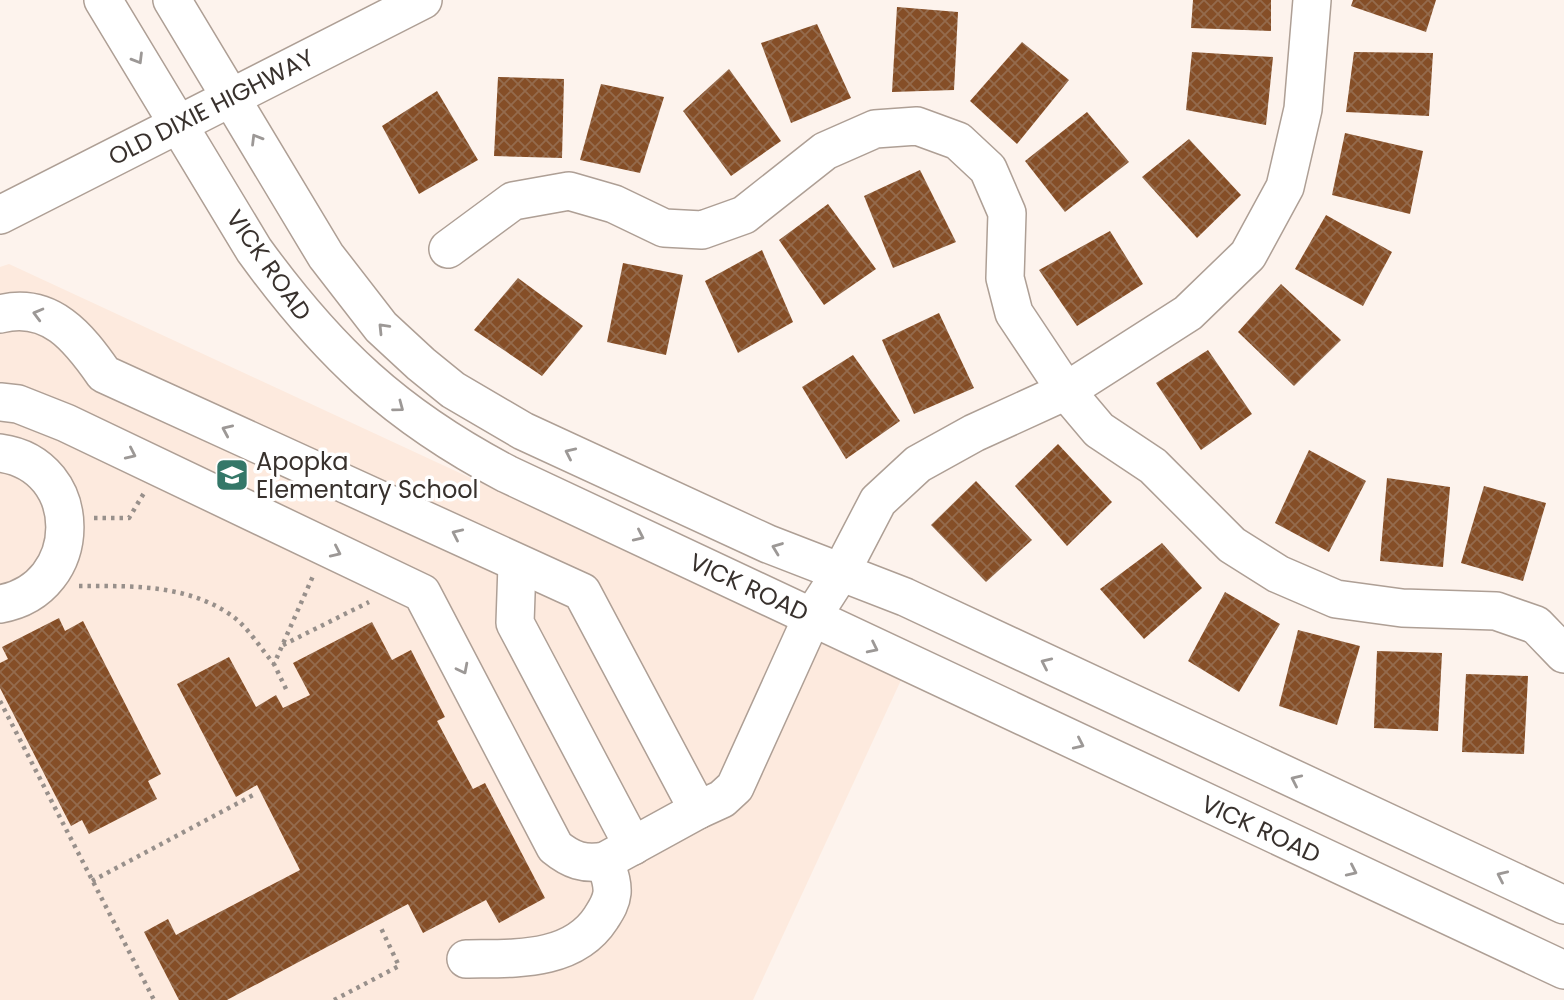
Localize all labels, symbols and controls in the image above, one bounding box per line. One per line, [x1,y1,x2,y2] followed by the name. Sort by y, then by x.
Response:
[103,41,319,173] street label: OLD DIXIE HIGHWAY
[130,51,143,64] one-way arrow
[252,134,265,147] one-way arrow
[219,203,319,327] street label: VICK ROAD
[32,308,44,323] one-way arrow
[378,323,391,336] one-way arrow
[391,399,404,412] one-way arrow
[222,424,234,438] one-way arrow
[256,445,479,506] place label: Apopka Elementary School
[124,446,136,460] one-way arrow
[565,447,578,461] one-way arrow
[213,456,251,494] school or university icon: Apopka Elementary School
[452,528,464,542] one-way arrow
[632,528,644,542] one-way arrow
[772,542,784,556] one-way arrow
[329,543,342,557] one-way arrow
[684,545,814,629] street label: VICK ROAD
[866,639,878,653] one-way arrow
[1041,657,1053,671] one-way arrow
[455,662,468,674] one-way arrow
[1072,736,1084,750] one-way arrow
[1291,774,1303,788] one-way arrow
[1196,787,1326,871] street label: VICK ROAD
[1345,863,1357,877] one-way arrow
[1497,870,1509,884] one-way arrow

